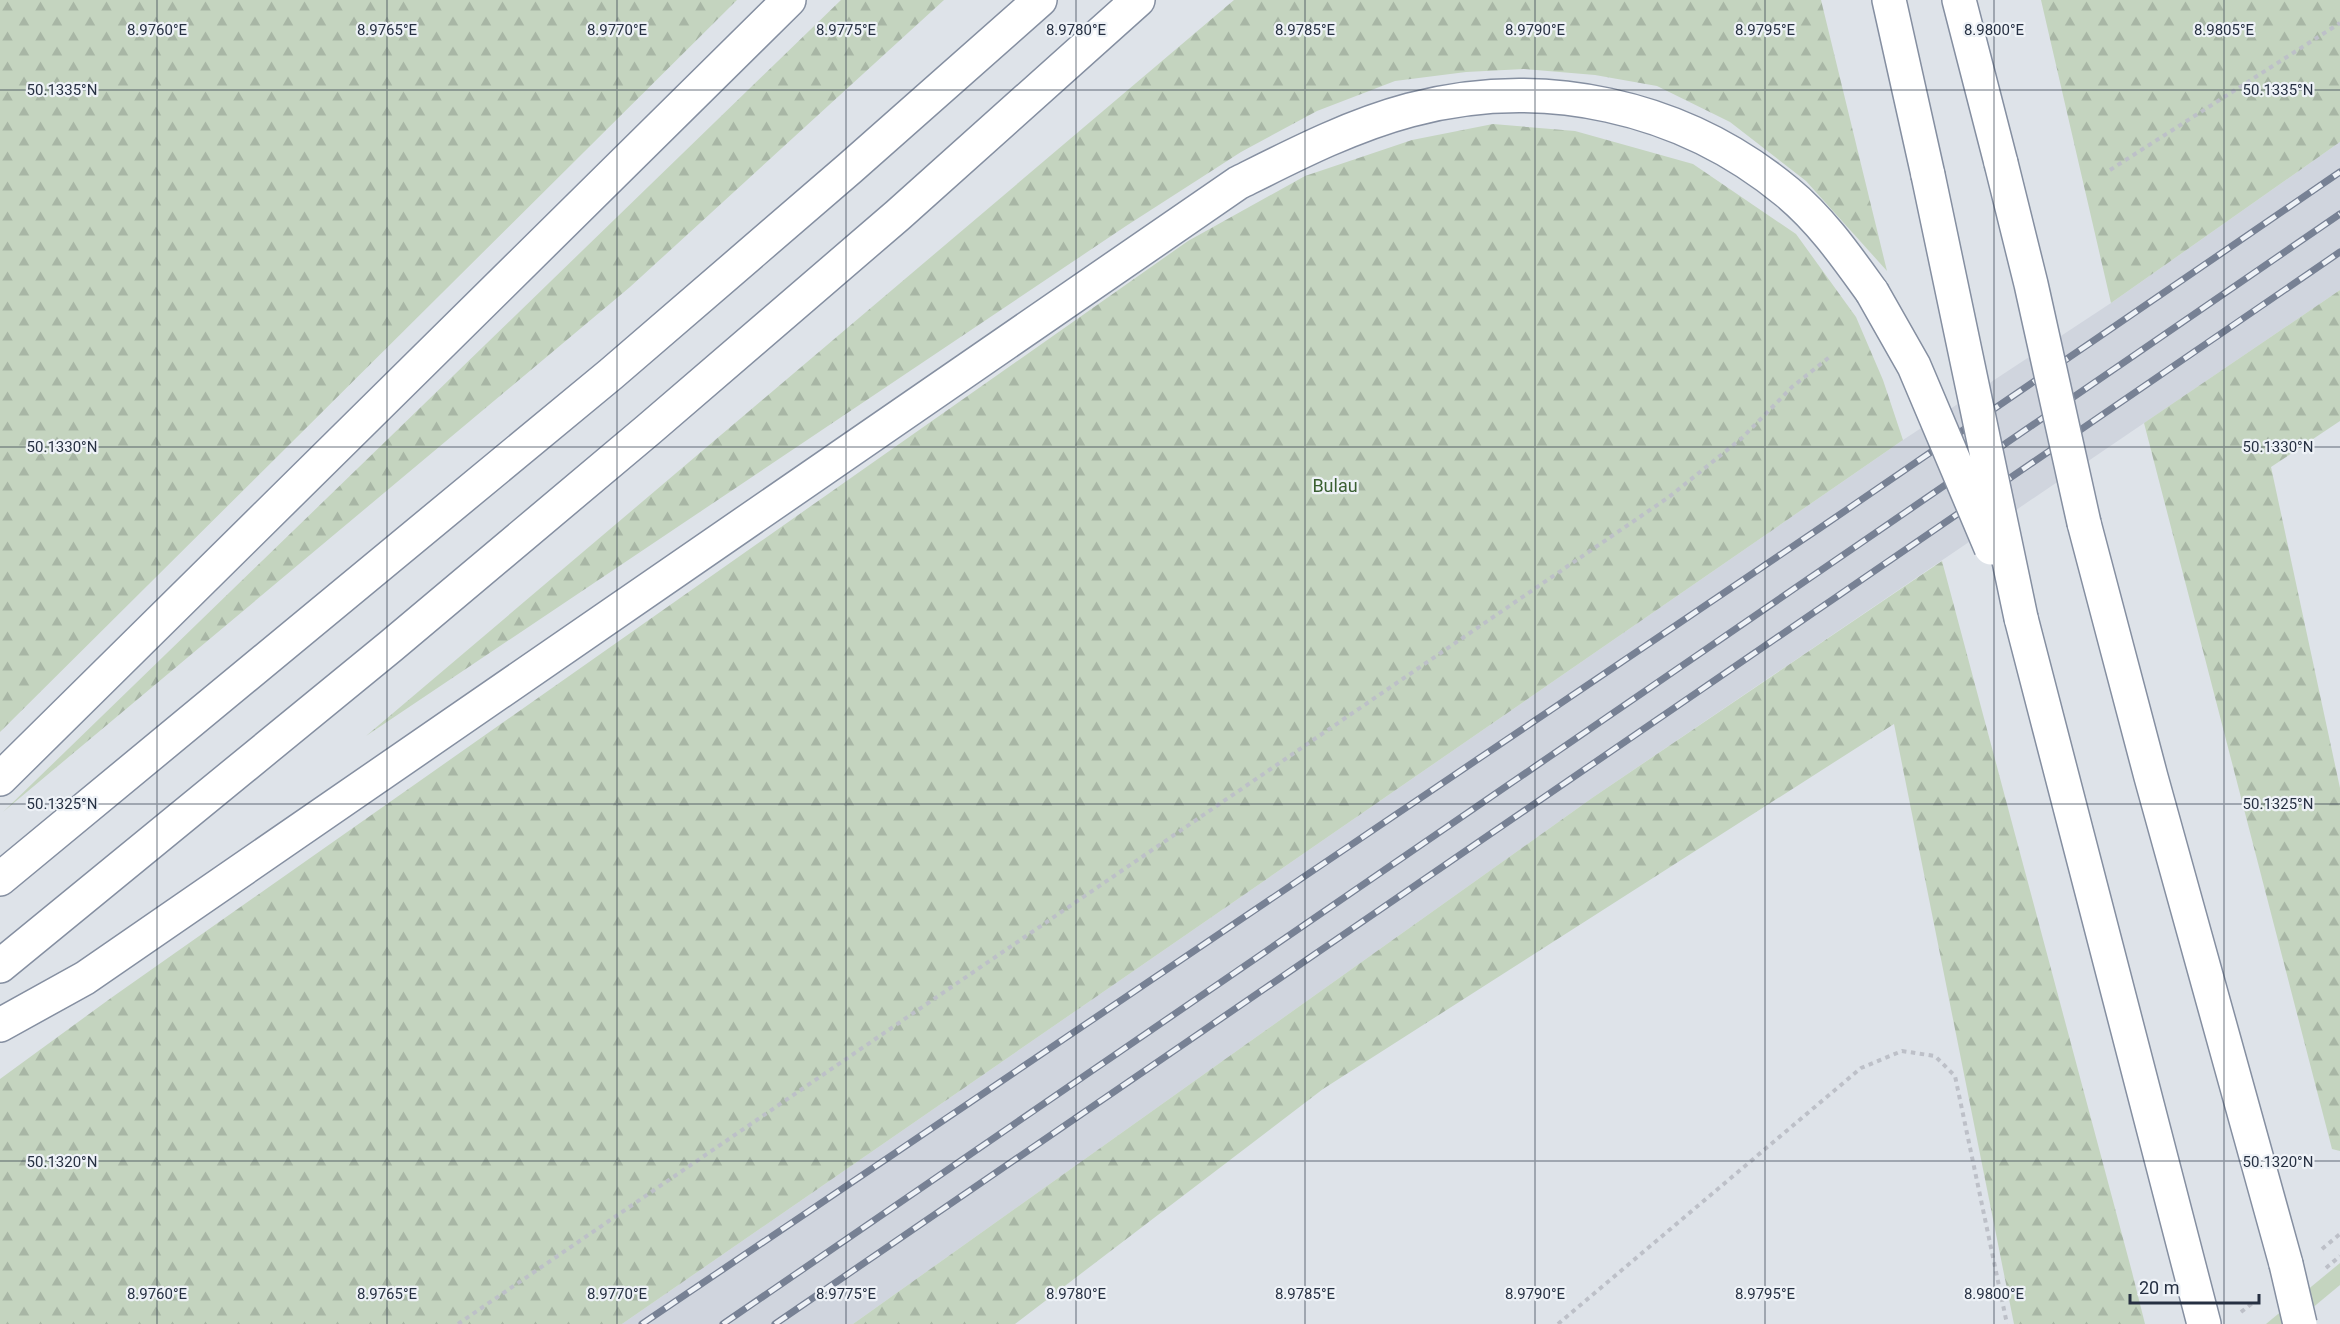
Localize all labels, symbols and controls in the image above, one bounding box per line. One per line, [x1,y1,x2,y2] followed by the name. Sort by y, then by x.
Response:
[127,21,188,39] text: 8.9760°E
[357,21,418,39] text: 8.9765°E
[587,21,648,39] text: 8.9770°E
[816,21,877,39] text: 8.9775°E
[1046,21,1107,39] text: 8.9780°E
[1275,21,1336,39] text: 8.9785°E
[1505,21,1566,39] text: 8.9790°E
[1735,21,1796,39] text: 8.9795°E
[1964,21,2025,39] text: 8.9800°E
[2194,21,2255,39] text: 8.9805°E
[27,81,97,99] text: 50.1335°N
[2243,81,2313,99] text: 50.1335°N
[27,438,97,456] text: 50.1330°N
[2243,438,2313,456] text: 50.1330°N
[1312,475,1358,496] park label: Bulau
[27,795,97,813] text: 50.1325°N
[2243,795,2313,813] text: 50.1325°N
[27,1153,97,1171] text: 50.1320°N
[2243,1153,2313,1171] text: 50.1320°N
[2130,1267,2259,1305] scale bar
[2139,1277,2179,1298] text: 20 m
[127,1285,188,1303] text: 8.9760°E
[357,1285,418,1303] text: 8.9765°E
[587,1285,648,1303] text: 8.9770°E
[816,1285,877,1303] text: 8.9775°E
[1046,1285,1107,1303] text: 8.9780°E
[1275,1285,1336,1303] text: 8.9785°E
[1505,1285,1566,1303] text: 8.9790°E
[1735,1285,1796,1303] text: 8.9795°E
[1964,1285,2025,1303] text: 8.9800°E

